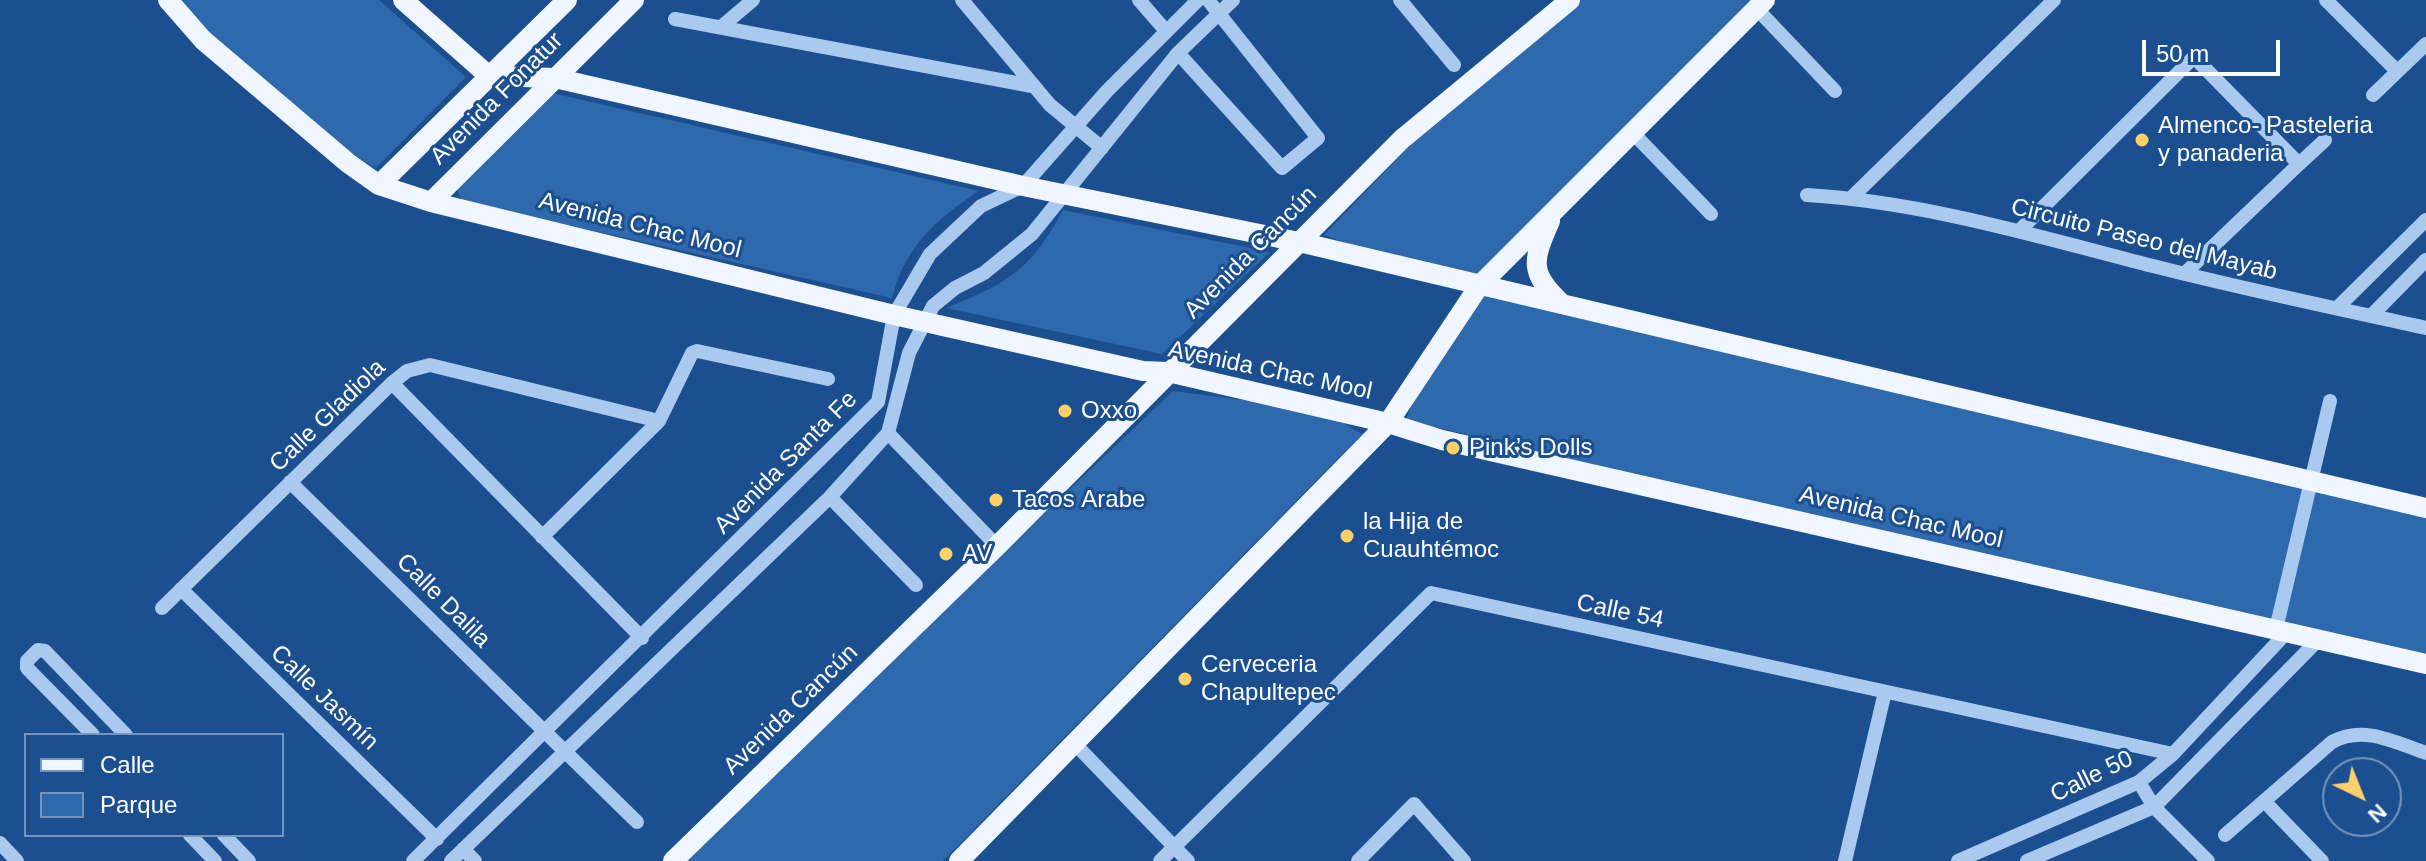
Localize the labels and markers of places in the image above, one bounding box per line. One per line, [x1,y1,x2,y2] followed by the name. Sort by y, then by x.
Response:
[2158,112,2373,168] place label: Almenco- Pasteleria y panaderia
[2133,131,2151,149] marker: Almenco- Pasteleria y panaderia
[1081,397,1137,425] place label: Oxxo
[1056,402,1074,420] marker: Oxxo
[1469,434,1593,462] place label: Pink’s Dolls
[1444,439,1462,457] marker: Pink’s Dolls
[1012,486,1145,514] place label: Tacos Arabe
[987,491,1005,509] marker: Tacos Arabe
[1363,508,1499,564] place label: la Hija de Cuauhtémoc
[1338,527,1356,545] marker: la Hija de Cuauhtémoc
[962,540,992,568] place label: AV
[937,545,955,563] marker: AV
[1201,651,1336,707] place label: Cerveceria Chapultepec
[1176,670,1194,688] marker: Cerveceria Chapultepec

